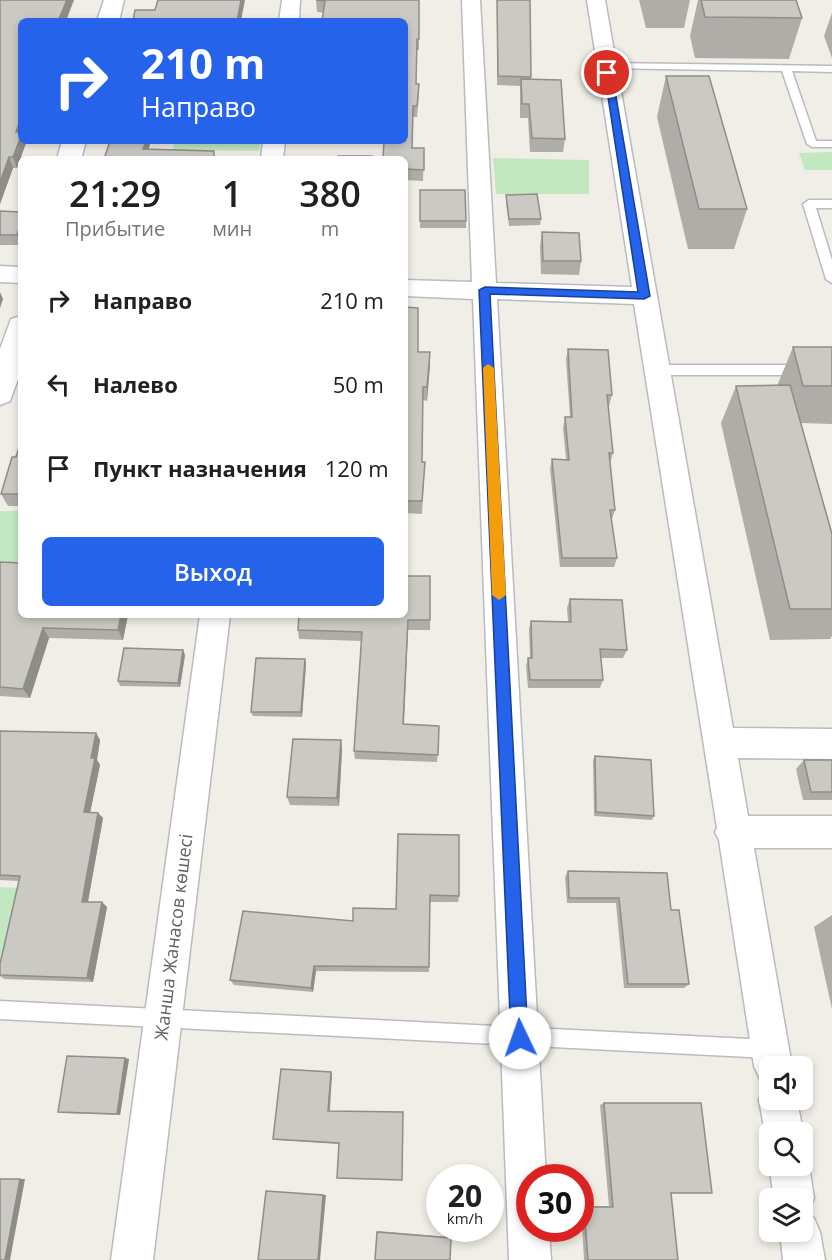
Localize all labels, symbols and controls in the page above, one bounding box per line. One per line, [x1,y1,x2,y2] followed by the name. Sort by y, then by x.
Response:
[141,34,265,91] text: 210 m
[42,42,120,120] icon: right
[581,47,632,98] pin
[590,56,623,89] icon: arrive
[141,88,256,125] text: Направо
[69,169,161,218] text: 21:29
[222,169,242,218] text: 1
[299,169,361,218] text: 380
[65,215,165,242] text: Прибытие
[212,215,252,242] text: мин
[321,215,339,242] text: m
[42,284,75,317] icon: right
[93,285,192,315] text: Направо
[320,285,384,315] text: 210 m
[42,368,75,401] icon: left
[93,369,178,399] text: Налево
[333,369,384,399] text: 50 m
[42,452,75,485] icon: arrive
[93,453,307,483] text: Пункт назначения
[325,453,389,483] text: 120 m
[42,537,384,606] button: Выход
[148,832,198,1042] street label: Жанша Жанасов көшесі
[488,1006,552,1070] position arrow
[759,1056,813,1242] map controls
[759,1056,813,1110] button: sound
[759,1122,813,1176] button: search
[516,1164,594,1242] speed limit sign: 30
[448,1175,482,1216] text: 20
[759,1188,813,1242] button: layers
[447,1208,483,1228] text: km/h

